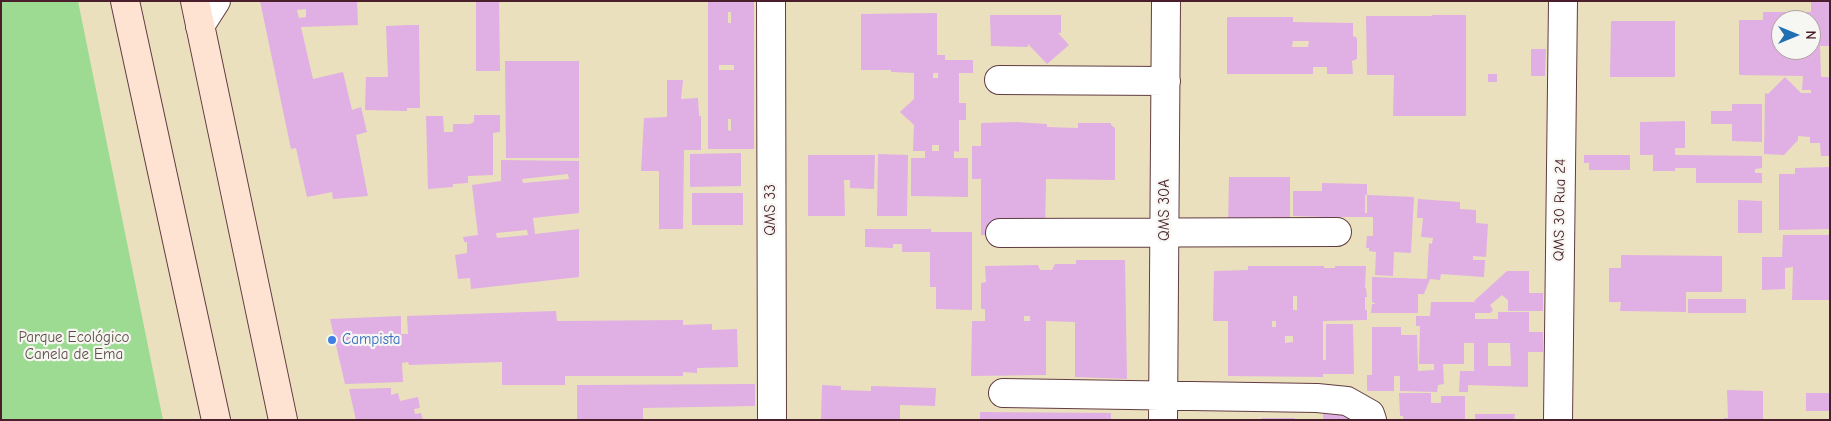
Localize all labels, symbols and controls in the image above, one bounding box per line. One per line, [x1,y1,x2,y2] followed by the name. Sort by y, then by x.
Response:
[1771,10,1821,60] north arrow
[1802,30,1819,40] text: N
[1550,159,1570,261] street label: QMS 30 Rua 24
[1156,179,1174,241] street label: QMS 30A
[762,184,780,236] street label: QMS 33
[18,329,130,364] park label: Parque Ecológico Canela de Ema
[342,331,401,349] place label: Campista
[326,334,338,346] marker: Campista

